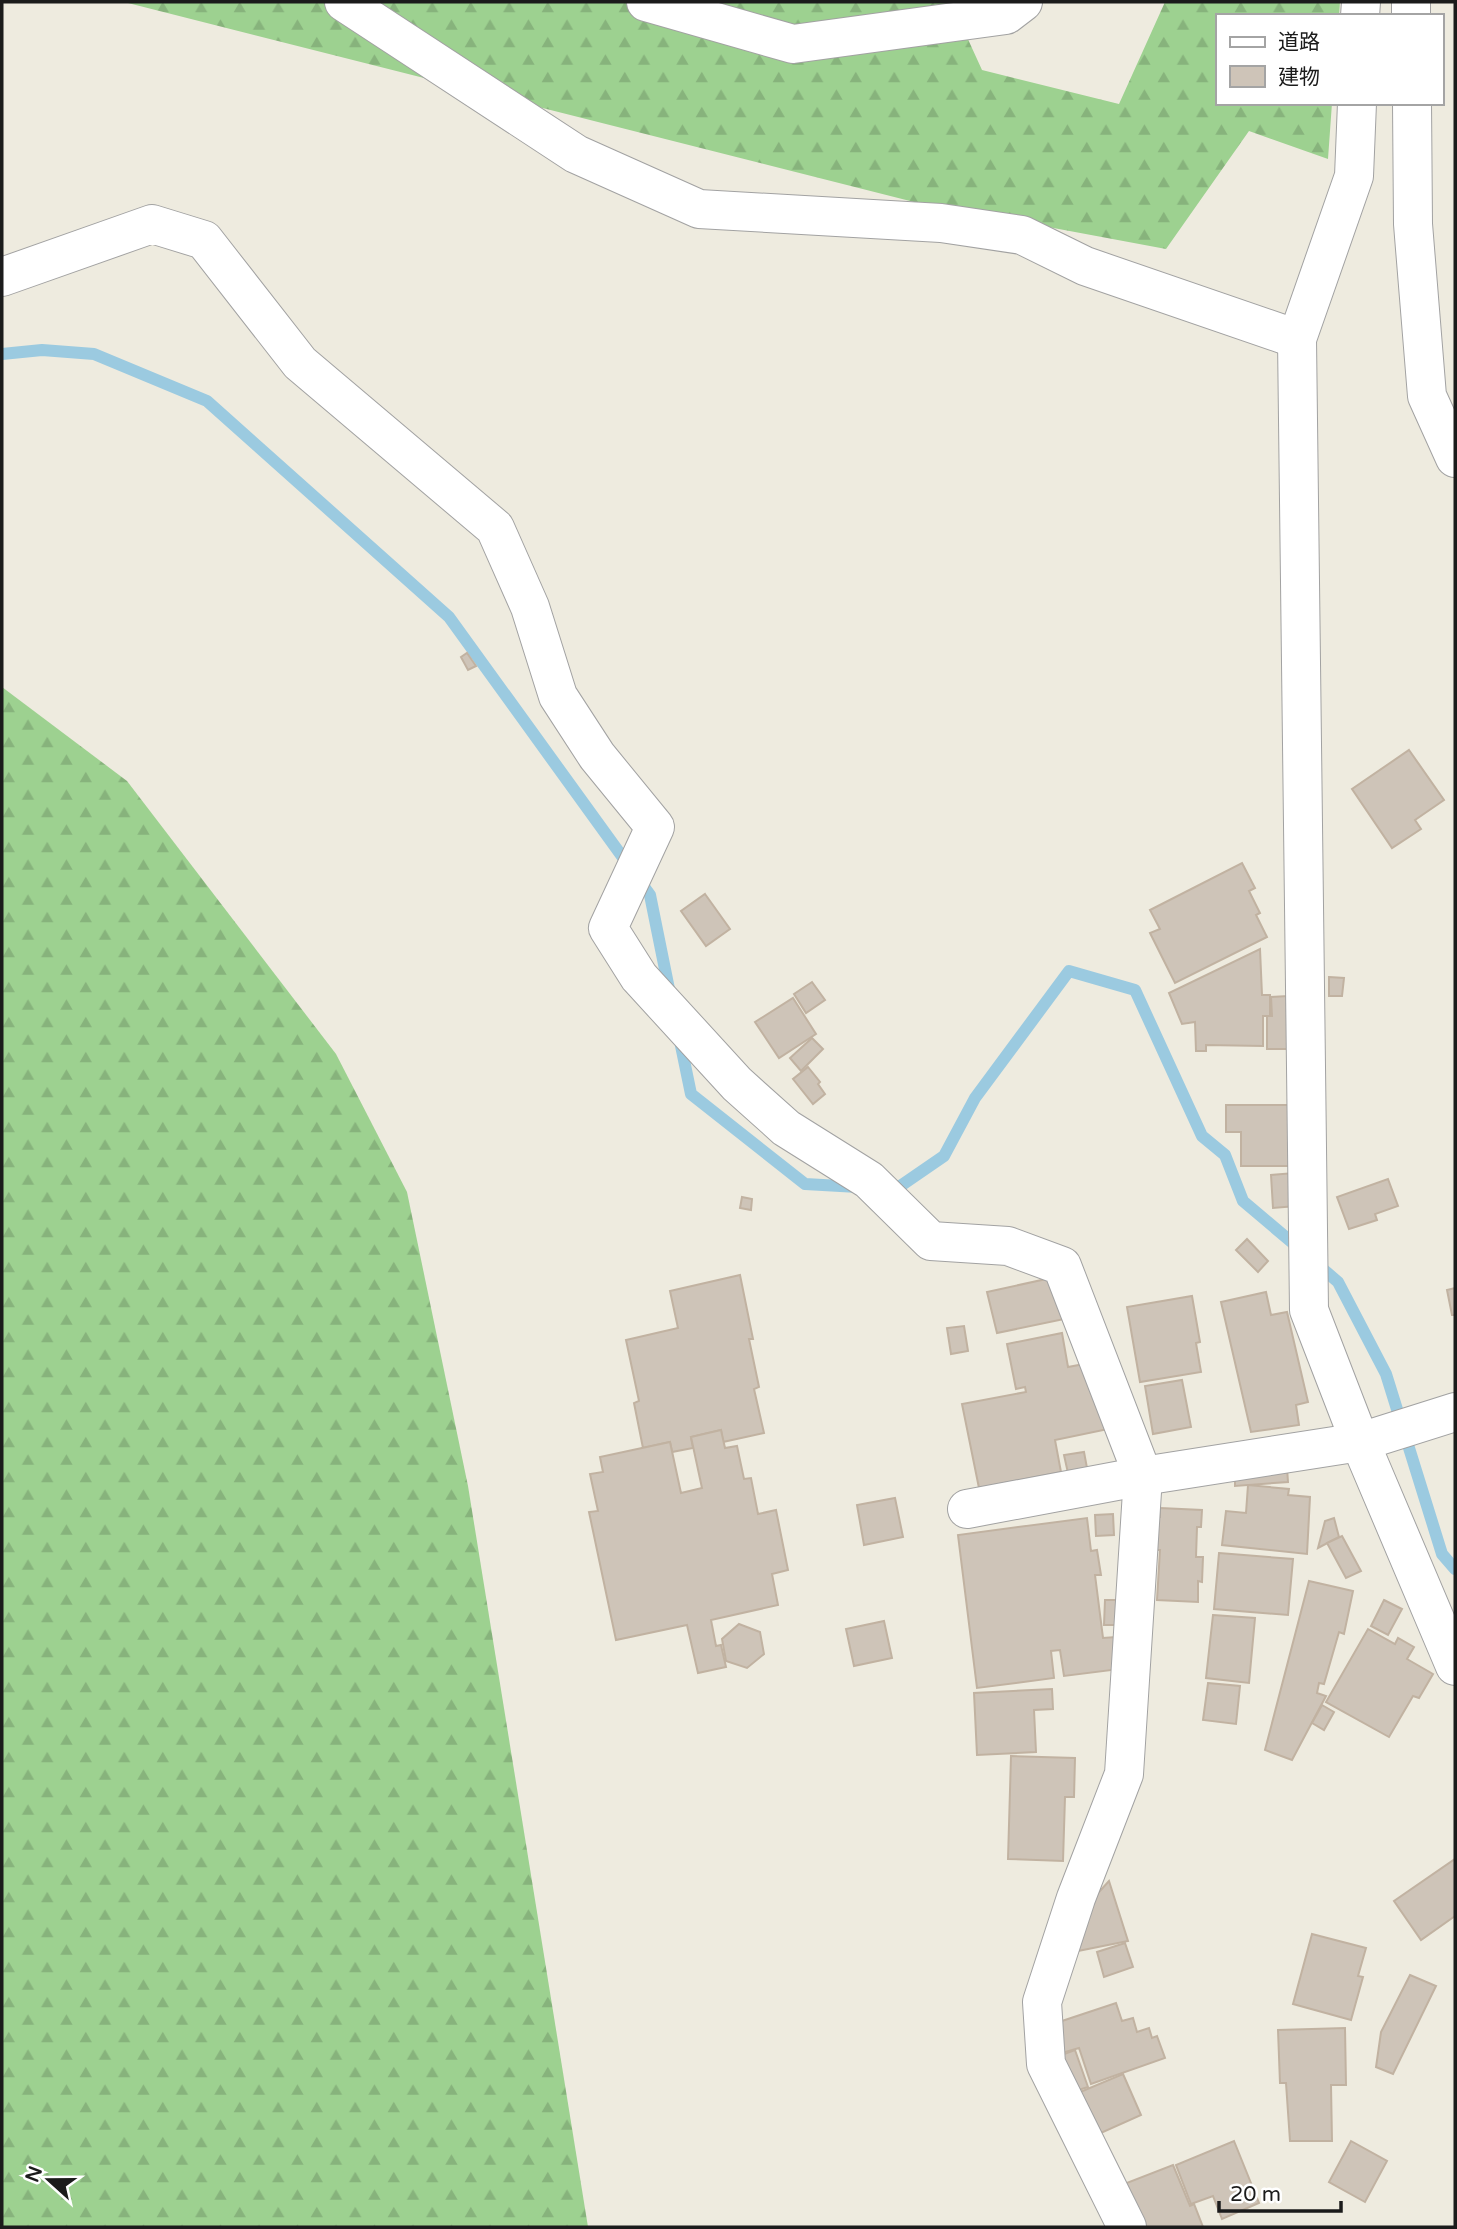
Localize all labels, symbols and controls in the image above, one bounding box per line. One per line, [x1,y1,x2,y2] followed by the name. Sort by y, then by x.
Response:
[1216,14,1443,105] legend
[1278,30,1320,55] text: 道路
[1278,65,1320,90] text: 建物
[14,2145,84,2215] north arrow
[21,2163,47,2185] text: N
[1219,2170,1342,2214] scale bar
[1230,2182,1281,2207] text: 20 m

